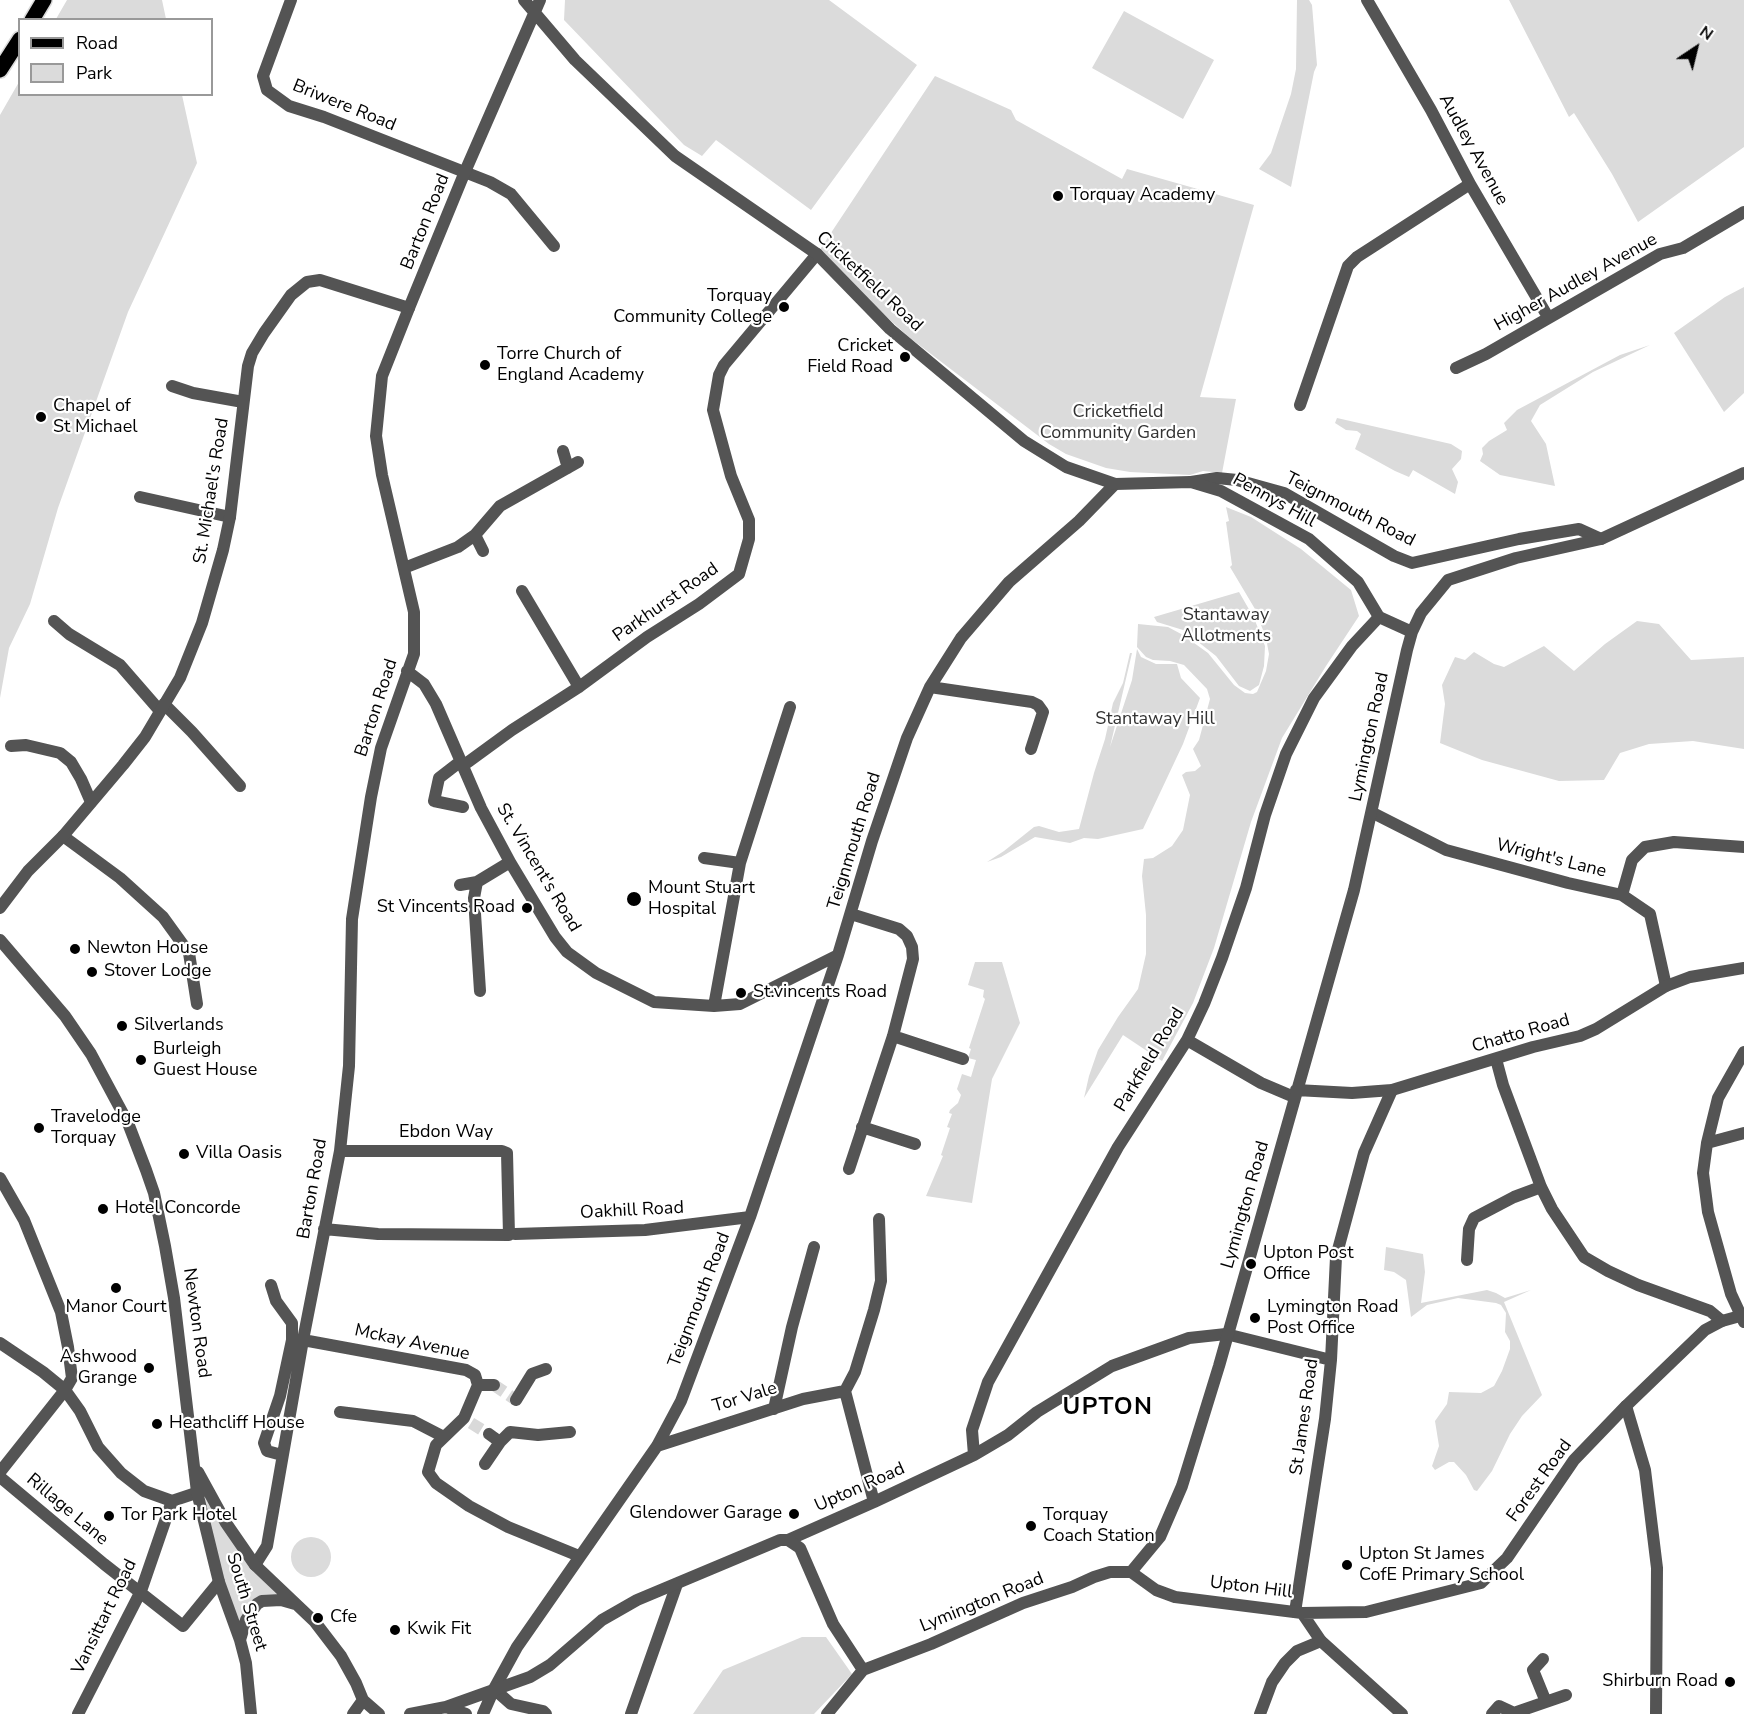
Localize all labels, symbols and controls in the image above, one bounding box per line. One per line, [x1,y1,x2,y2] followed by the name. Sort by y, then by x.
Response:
[18,18,213,96] legend
[1666,18,1726,78] north arrow
[1695,21,1718,46] text: N
[76,31,118,55] text: Road
[76,61,112,85] text: Park
[289,75,399,137] street label: Briwere Road
[1434,91,1512,209] street label: Audley Avenue
[397,171,455,273] street label: Barton Road
[1070,185,1215,207] place label: Torquay Academy
[1051,189,1065,203] marker: Torquay Academy
[811,227,927,337] street label: Cricketfield Road
[1491,229,1661,337] street label: Higher Audley Avenue
[613,286,772,328] place label: Torquay Community College
[777,300,791,314] marker: Torquay Community College
[807,336,893,378] place label: Cricket Field Road
[497,344,644,386] place label: Torre Church of England Academy
[898,350,912,364] marker: Cricket Field Road
[478,358,492,372] marker: Torre Church of England Academy
[53,396,138,438] place label: Chapel of St Michael
[1040,402,1196,444] park label: Cricketfield Community Garden
[34,410,48,424] marker: Chapel of St Michael
[190,417,234,565] street label: St. Michael's Road
[1282,468,1418,552] street label: Teignmouth Road
[1229,469,1319,533] street label: Pennys Hill
[609,559,723,647] street label: Parkhurst Road
[1181,605,1271,648] park label: Stantaway Allotments
[351,656,403,760] street label: Barton Road
[1346,670,1394,804] street label: Lymington Road
[1095,709,1215,731] park label: Stantaway Hill
[824,770,886,912] street label: Teignmouth Road
[491,800,585,936] street label: St. Vincent's Road
[1494,835,1608,883] street label: Wright's Lane
[648,878,755,920] place label: Mount Stuart Hospital
[625,890,643,908] marker: Mount Stuart Hospital
[377,897,515,919] place label: St Vincents Road
[520,901,534,915] marker: St Vincents Road
[87,938,208,960] place label: Newton House
[68,942,82,956] marker: Newton House
[104,961,211,983] place label: Stover Lodge
[85,965,99,979] marker: Stover Lodge
[753,982,887,1004] place label: St.vincents Road
[734,986,748,1000] marker: St.vincents Road
[1110,1004,1190,1116] street label: Parkfield Road
[1470,1010,1572,1058] street label: Chatto Road
[134,1015,224,1037] place label: Silverlands
[115,1019,129,1033] marker: Silverlands
[153,1039,257,1082] place label: Burleigh Guest House
[134,1053,148,1067] marker: Burleigh Guest House
[51,1107,141,1150] place label: Travelodge Torquay
[32,1121,46,1135] marker: Travelodge Torquay
[399,1122,493,1144] street label: Ebdon Way
[294,1137,332,1241] street label: Barton Road
[1217,1139,1275,1271] street label: Lymington Road
[196,1143,282,1165] place label: Villa Oasis
[177,1147,191,1161] marker: Villa Oasis
[580,1197,684,1225] street label: Oakhill Road
[115,1198,241,1220] place label: Hotel Concorde
[96,1202,110,1216] marker: Hotel Concorde
[664,1230,736,1370] street label: Teignmouth Road
[1263,1243,1353,1286] place label: Upton Post Office
[1244,1257,1258,1271] marker: Upton Post Office
[178,1267,214,1379] street label: Newton Road
[109,1281,123,1295] marker: Manor Court
[65,1297,167,1319] place label: Manor Court
[1267,1297,1399,1340] place label: Lymington Road Post Office
[1248,1311,1262,1325] marker: Lymington Road Post Office
[352,1320,472,1366] street label: Mckay Avenue
[60,1347,137,1390] place label: Ashwood Grange
[1286,1357,1324,1477] street label: St James Road
[142,1361,156,1375] marker: Ashwood Grange
[710,1378,780,1418] street label: Tor Vale
[1062,1394,1154,1422] district label: UPTON
[169,1413,305,1435] place label: Heathcliff House
[150,1417,164,1431] marker: Heathcliff House
[1503,1435,1577,1527] street label: Forest Road
[812,1459,908,1517] street label: Upton Road
[22,1469,112,1551] street label: Rillage Lane
[629,1503,782,1525] place label: Glendower Garage
[121,1505,237,1527] place label: Tor Park Hotel
[1043,1505,1155,1547] place label: Torquay Coach Station
[787,1507,801,1521] marker: Glendower Garage
[102,1509,116,1523] marker: Tor Park Hotel
[1024,1519,1038,1533] marker: Torquay Coach Station
[1359,1544,1524,1586] place label: Upton St James CofE Primary School
[221,1550,271,1654] street label: South Street
[68,1556,142,1678] street label: Vansittart Road
[1340,1558,1354,1572] marker: Upton St James CofE Primary School
[917,1568,1047,1638] street label: Lymington Road
[1208,1572,1294,1604] street label: Upton Hill
[330,1607,357,1629] place label: Cfe
[311,1611,325,1625] marker: Cfe
[407,1619,471,1641] place label: Kwik Fit
[388,1623,402,1637] marker: Kwik Fit
[1602,1671,1718,1693] place label: Shirburn Road
[1723,1675,1737,1689] marker: Shirburn Road

